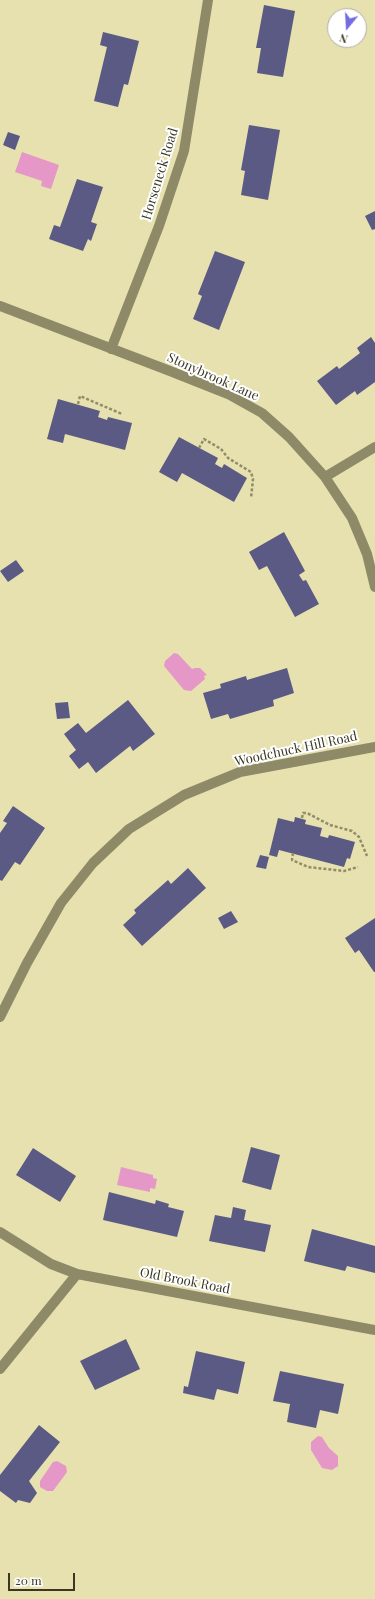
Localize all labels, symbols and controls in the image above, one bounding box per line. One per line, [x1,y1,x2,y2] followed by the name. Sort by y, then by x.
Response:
[327,8,367,48] north arrow
[337,31,350,47] text: N
[139,126,181,222] street label: Horseneck Road
[165,350,261,404] street label: Stonybrook Lane
[233,728,359,770] street label: Woodchuck Hill Road
[139,1265,231,1297] street label: Old Brook Road
[10,1565,77,1591] scale bar
[15,1572,42,1588] text: 20 m

